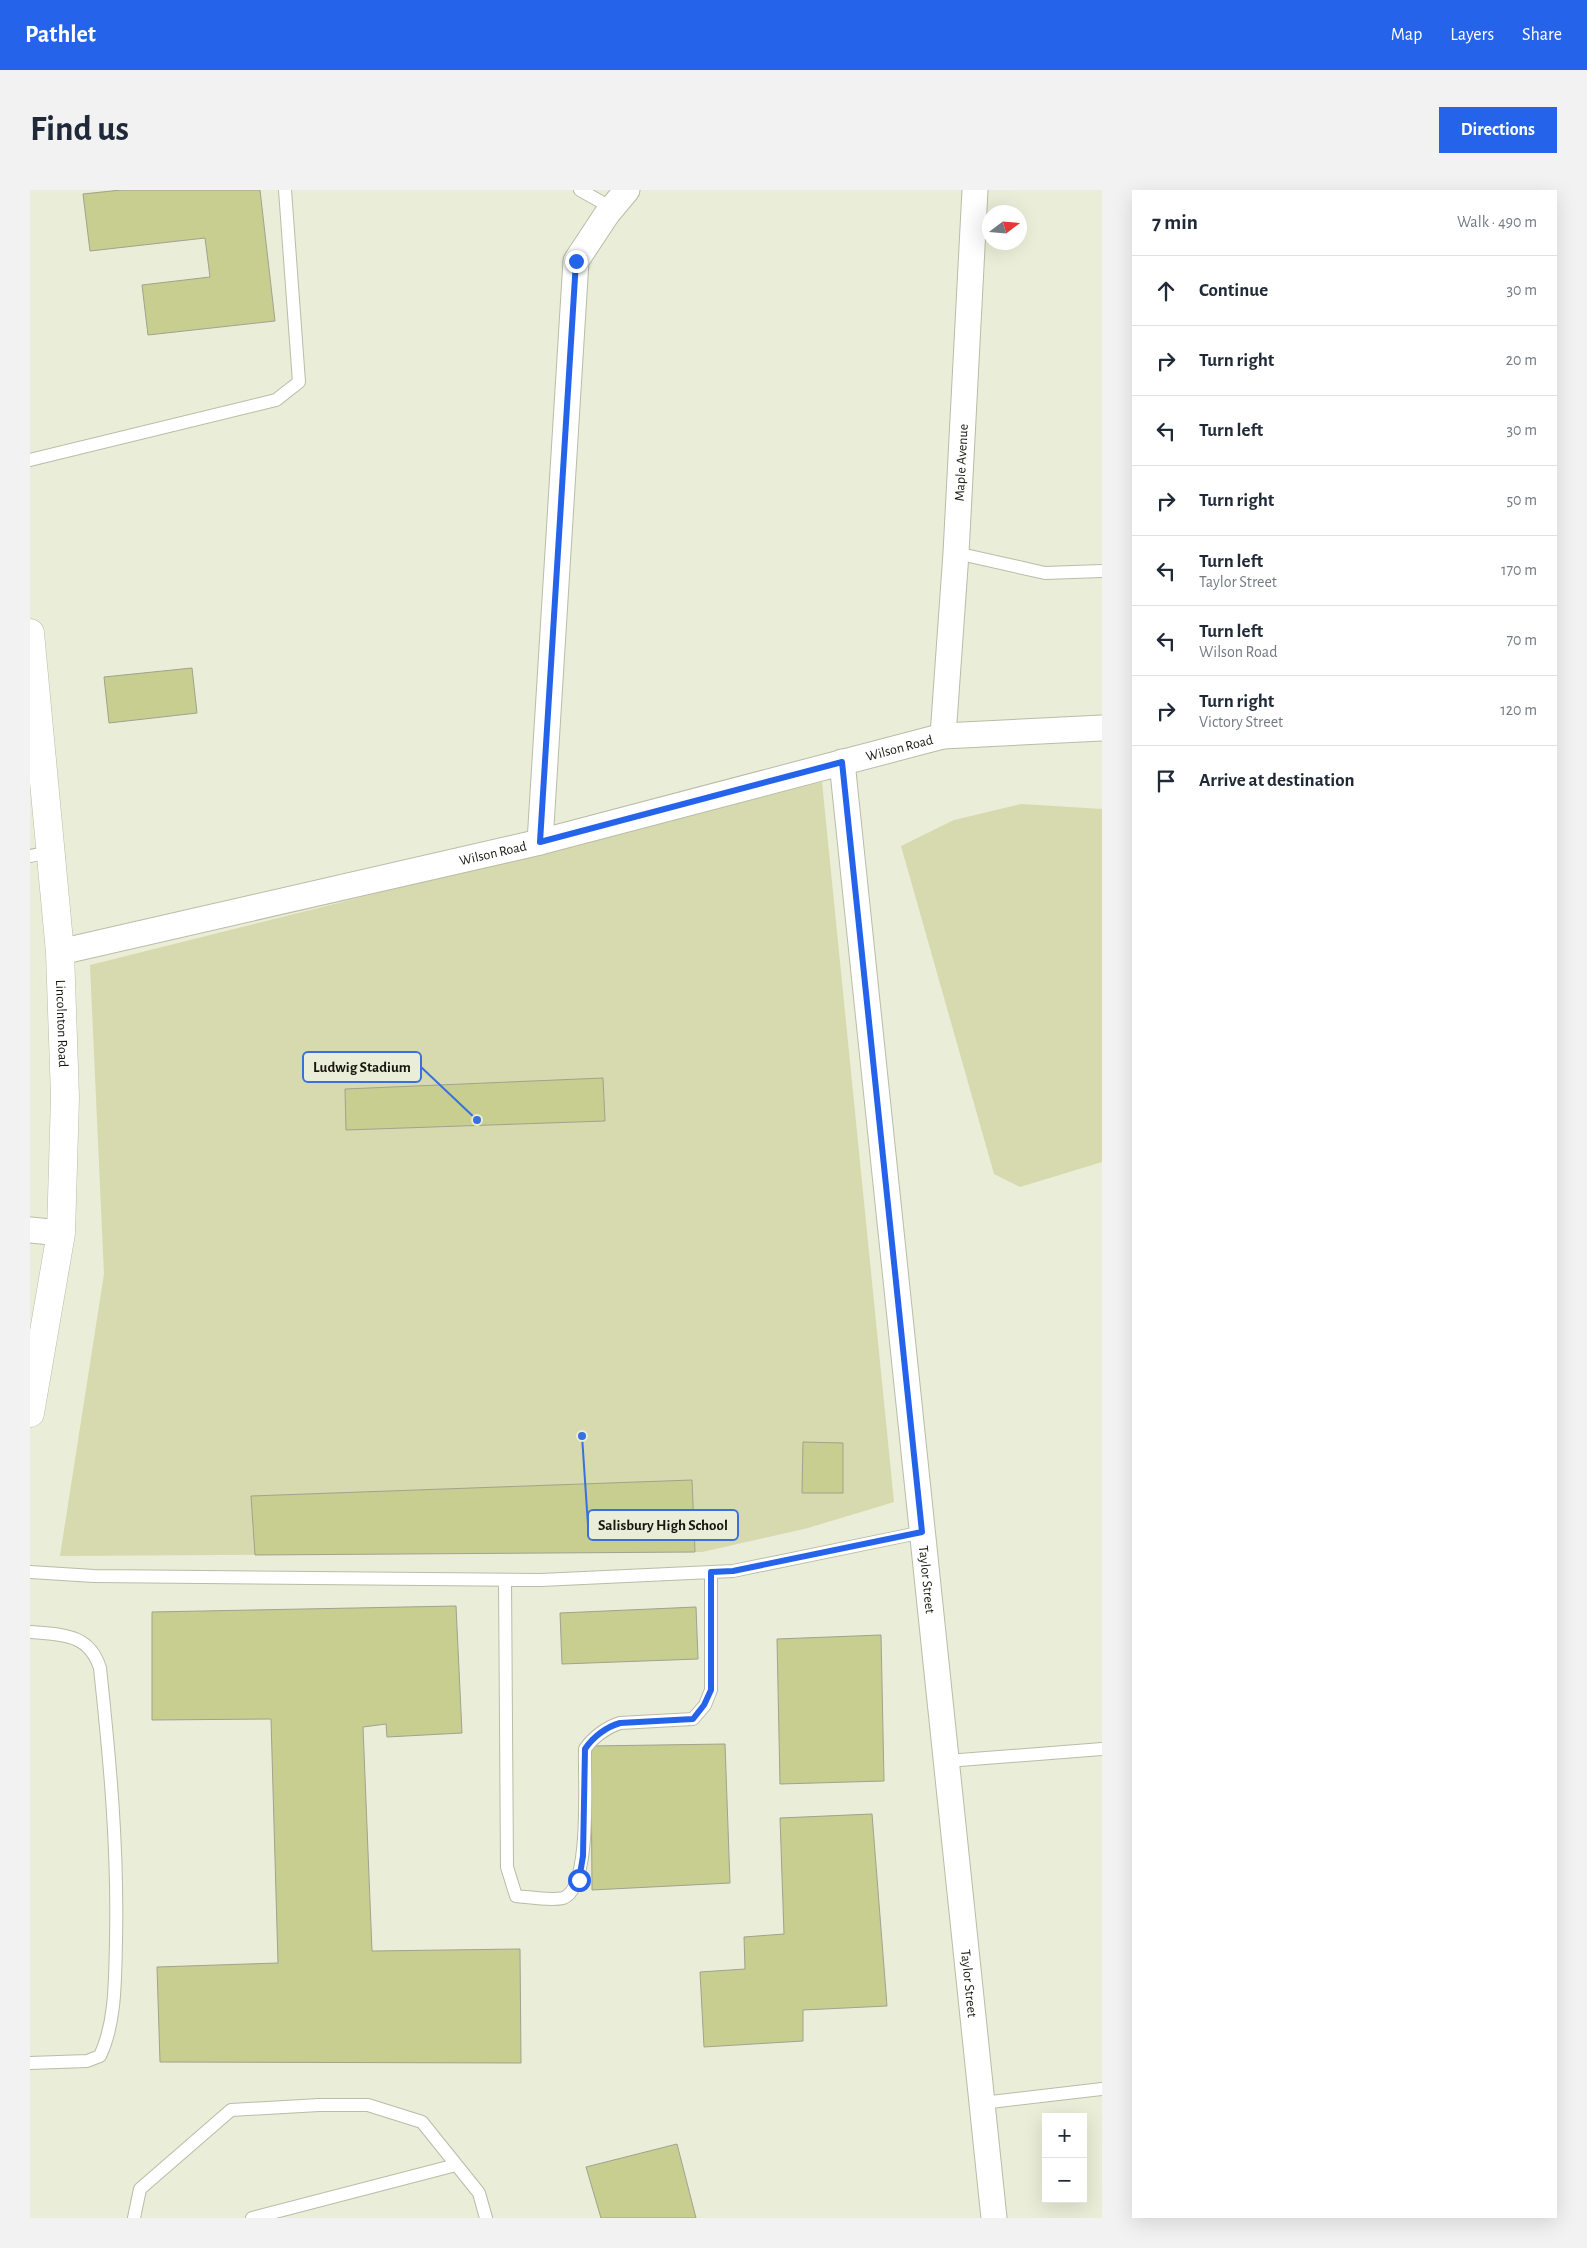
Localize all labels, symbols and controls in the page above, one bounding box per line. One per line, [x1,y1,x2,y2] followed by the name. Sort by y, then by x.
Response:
[25,23,96,47] text: Pathlet
[1391,26,1422,44] text: Map
[1450,26,1494,44] text: Layers
[1522,26,1562,44] text: Share
[1439,107,1557,153] button: Directions
[30,112,129,147] text: Find us
[982,205,1027,250] north arrow
[1152,212,1198,233] text: 7 min
[1457,214,1537,230] text: Walk · 490 m
[565,250,588,273] route end
[1152,277,1180,305] icon: ahead
[1199,281,1268,300] text: Continue
[1507,282,1537,298] text: 30 m
[1152,347,1180,375] icon: right
[1199,351,1274,370] text: Turn right
[1506,352,1537,368] text: 20 m
[1152,417,1180,445] icon: left
[1199,421,1263,440] text: Turn left
[1507,422,1537,438] text: 30 m
[953,424,971,502] street label: Maple Avenue
[1152,487,1180,515] icon: right
[1199,491,1274,510] text: Turn right
[1506,492,1537,508] text: 50 m
[1199,552,1263,571] text: Turn left
[1152,557,1180,585] icon: left
[1501,562,1537,578] text: 170 m
[1199,574,1277,590] text: Taylor Street
[1199,622,1263,641] text: Turn left
[1152,627,1180,655] icon: left
[1506,632,1537,648] text: 70 m
[1199,644,1277,660] text: Wilson Road
[1199,692,1274,711] text: Turn right
[1152,697,1180,725] icon: right
[1500,702,1537,718] text: 120 m
[1199,714,1283,730] text: Victory Street
[865,733,935,764] street label: Wilson Road
[1152,767,1180,795] icon: arrive
[1199,771,1355,790] text: Arrive at destination
[458,839,528,868] street label: Wilson Road
[53,979,70,1068] street label: Lincolnton Road
[303,1052,421,1082] callout: Ludwig Stadium
[313,1060,411,1075] text: Ludwig Stadium
[588,1510,738,1540] callout: Salisbury High School
[598,1518,728,1533] text: Salisbury High School
[916,1545,937,1615] street label: Taylor Street
[568,1869,591,1892] route start
[958,1949,979,2019] street label: Taylor Street
[1042,2113,1087,2203] map controls
[1042,2113,1087,2158] button: +
[1042,2158,1087,2203] button: −

